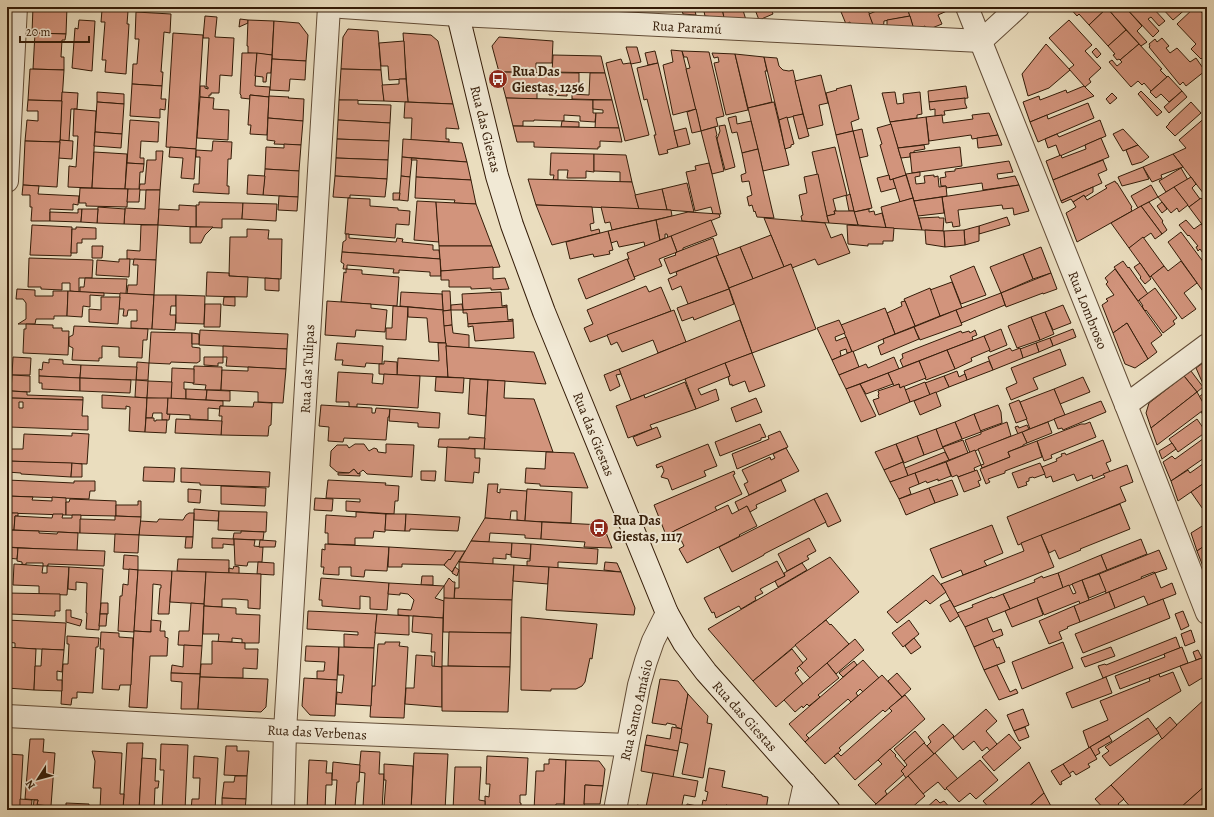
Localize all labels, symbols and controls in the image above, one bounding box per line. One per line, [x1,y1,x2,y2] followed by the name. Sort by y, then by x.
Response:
[652,16,723,39] street label: Rua Paramú
[20,18,89,44] scale bar
[26,24,50,40] text: 20 m
[512,62,585,97] place label: Rua Das Giestas, 1256
[487,68,509,90] bus stop icon: Rua Das Giestas, 1256
[466,84,506,175] street label: Rua das Giestas
[1063,268,1112,352] street label: Rua Lombroso
[296,324,319,414] street label: Rua das Tulipas
[568,389,619,479] street label: Rua das Giestas
[613,511,682,546] place label: Rua Das Giestas, 1117
[588,517,610,539] bus stop icon: Rua Das Giestas, 1117
[616,658,657,763] street label: Rua Santo Amásio
[708,677,782,756] street label: Rua das Giestas
[267,720,367,745] street label: Rua das Verbenas
[18,759,58,799] north arrow
[22,777,39,792] text: N

